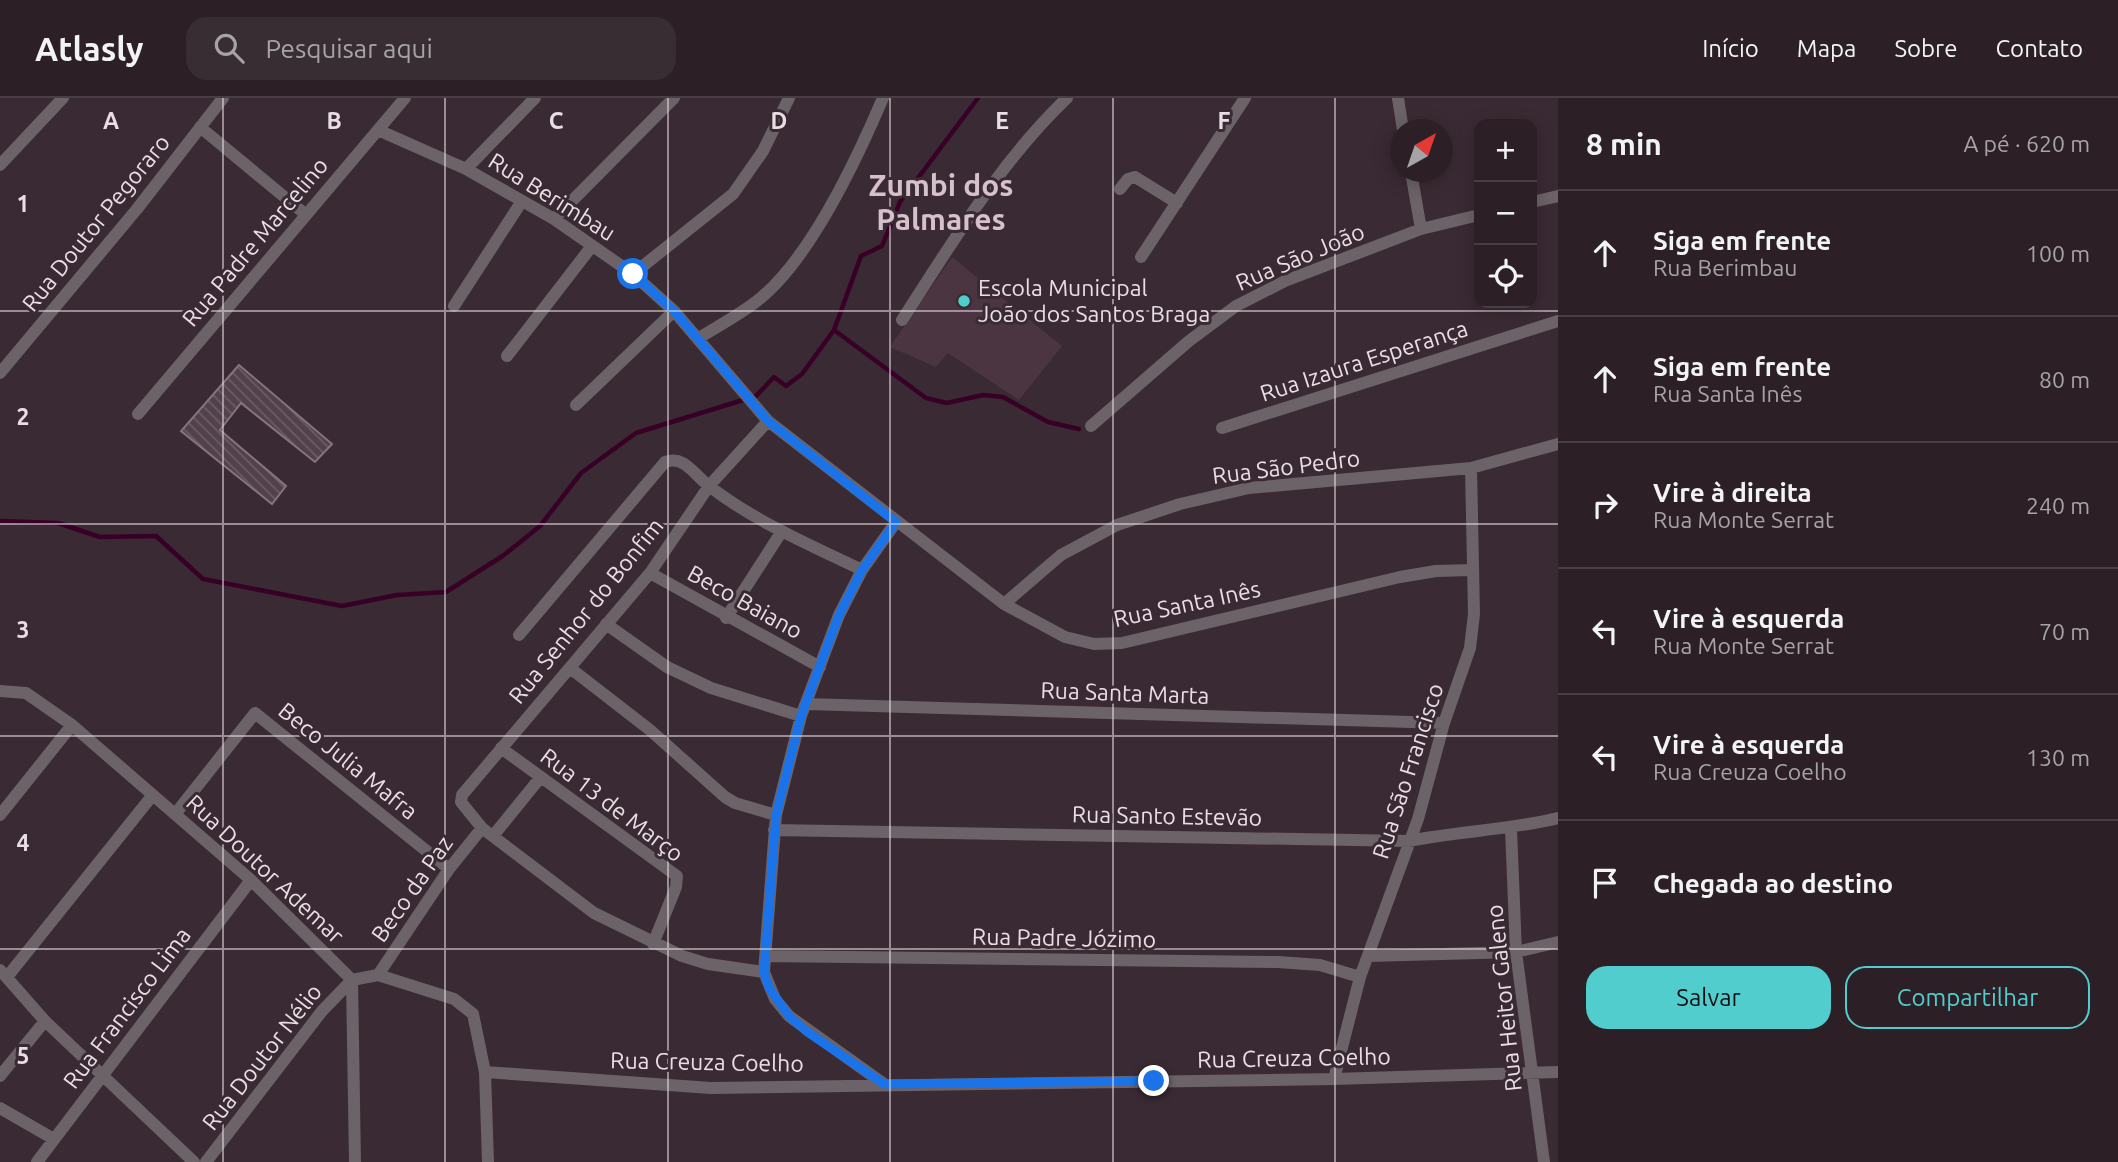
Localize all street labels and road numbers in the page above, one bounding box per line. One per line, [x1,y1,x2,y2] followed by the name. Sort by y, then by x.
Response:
[17,130,174,316] street label: Rua Doutor Pegoraro
[484,148,620,245] street label: Rua Berimbau
[177,152,332,331] street label: Rua Padre Marcelino
[1232,218,1368,295] street label: Rua São João
[1257,315,1471,406] street label: Rua Izaura Esperança
[1211,445,1361,488] street label: Rua São Pedro
[503,513,668,708] street label: Rua Senhor do Bonfim
[684,560,807,643] street label: Beco Baiano
[1111,576,1263,631] street label: Rua Santa Inês
[1040,677,1210,708] street label: Rua Santa Marta
[1367,680,1448,862] street label: Rua São Francisco
[274,697,423,824] street label: Beco Julia Mafra
[536,743,688,866] street label: Rua 13 de Março
[182,789,349,948] street label: Rua Doutor Ademar
[1072,801,1262,830] street label: Rua Santo Estevão
[366,831,457,946] street label: Beco da Paz
[1481,903,1526,1093] street label: Rua Heitor Galeno
[58,923,195,1093] street label: Rua Francisco Lima
[972,923,1156,952] street label: Rua Padre Józimo
[197,979,326,1135] street label: Rua Doutor Nélio
[1197,1043,1391,1072] street label: Rua Creuza Coelho
[610,1047,804,1076] street label: Rua Creuza Coelho

